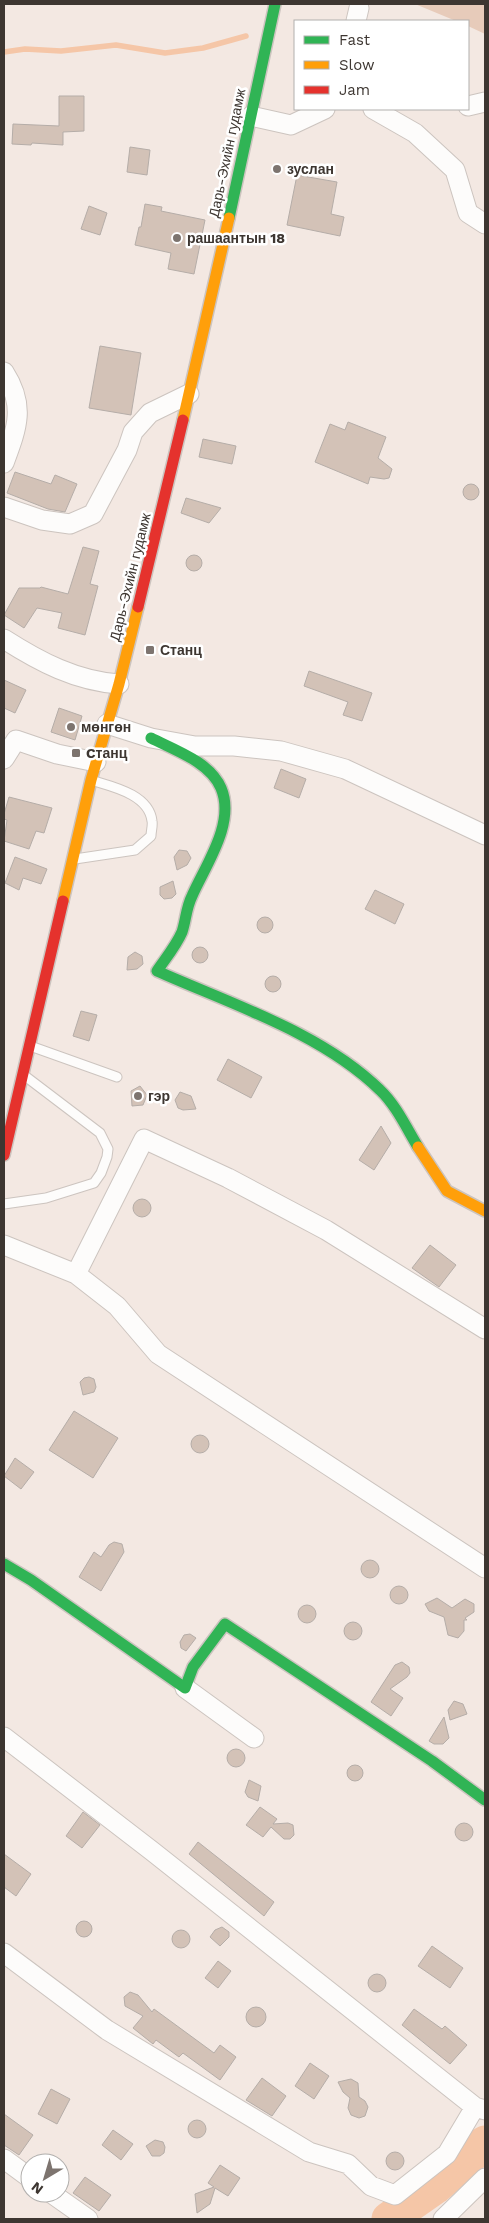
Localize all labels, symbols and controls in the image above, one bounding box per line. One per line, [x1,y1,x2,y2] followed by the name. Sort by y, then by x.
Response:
[294,20,469,110] legend
[339,31,371,49] text: Fast
[339,56,375,74] text: Slow
[339,81,370,99] text: Jam
[206,87,249,219] street label: Дарь-Эхийн гудамж
[287,161,334,177] place label: зуслан
[271,163,283,175] marker: зуслан
[187,230,285,246] place label: рашаантын 18
[171,232,183,244] marker: рашаантын 18
[106,511,154,643] street label: Дарь-Эхийн гудамж
[160,642,202,658] place label: Станц
[144,644,156,656] marker: Станц
[81,719,131,735] place label: мөнгөн
[65,721,77,733] marker: мөнгөн
[86,745,128,761] place label: Cтанц
[70,747,82,759] marker: Cтанц
[148,1088,170,1104] place label: гэр
[132,1090,144,1102] marker: гэр
[20,2153,70,2203] north arrow
[28,2179,46,2198] text: N

